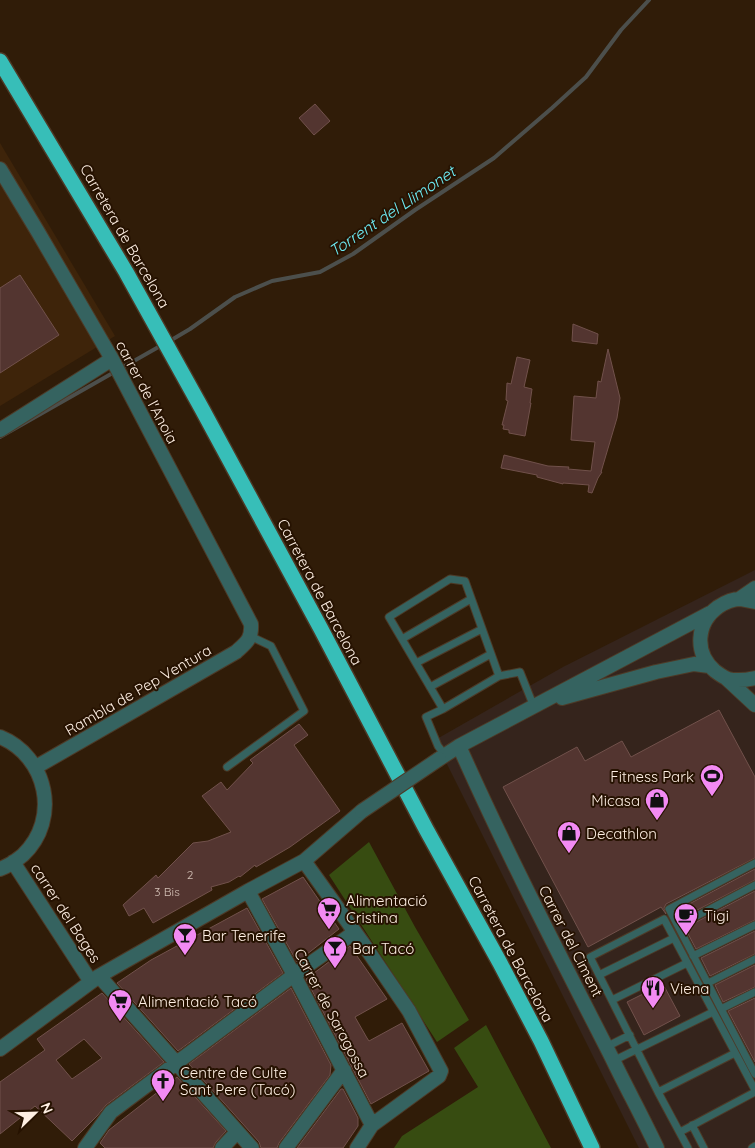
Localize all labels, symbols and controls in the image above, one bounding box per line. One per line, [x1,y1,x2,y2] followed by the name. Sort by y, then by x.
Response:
[325,160,460,261] water label: Torrent del Llimonet
[76,161,174,311] street label: Carretera de Barcelona
[112,337,182,447] street label: carrer de l'Anoia
[273,516,367,668] street label: Carretera de Barcelona
[61,640,215,740] street label: Rambla de Pep Ventura
[699,763,725,797] sports icon: Fitness Park
[610,767,694,786] place label: Fitness Park
[644,787,670,821] shop icon: Micasa
[591,791,640,810] place label: Micasa
[556,820,582,854] shop icon: Decathlon
[586,824,657,843] place label: Decathlon
[27,860,105,966] street label: carrer del Bages
[187,867,194,882] house number: 2
[464,873,558,1025] street label: Carretera de Barcelona
[535,882,607,1000] street label: Carrer del Ciment
[154,884,180,899] house number: 3 Bis
[346,891,427,927] place label: Alimentació Cristina
[316,896,342,930] supermarket icon: Alimentació Cristina
[673,902,699,936] cafe icon: Tigi
[704,906,729,925] place label: Tigi
[172,922,198,956] bar icon: Bar Tenerife
[202,926,286,945] place label: Bar Tenerife
[322,935,348,969] bar icon: Bar Tacó
[352,939,414,958] place label: Bar Tacó
[290,945,374,1081] street label: Carrer de Saragossa
[640,975,666,1009] restaurant icon: Viena
[670,979,709,998] place label: Viena
[107,988,133,1022] supermarket icon: Alimentació Tacó
[138,992,257,1011] place label: Alimentació Tacó
[180,1063,295,1099] place label: Centre de Culte Sant Pere (Tacó)
[150,1068,176,1102] church icon: Centre de Culte Sant Pere (Tacó)
[10,1088,60,1138] north arrow
[37,1100,57,1116] text: N

